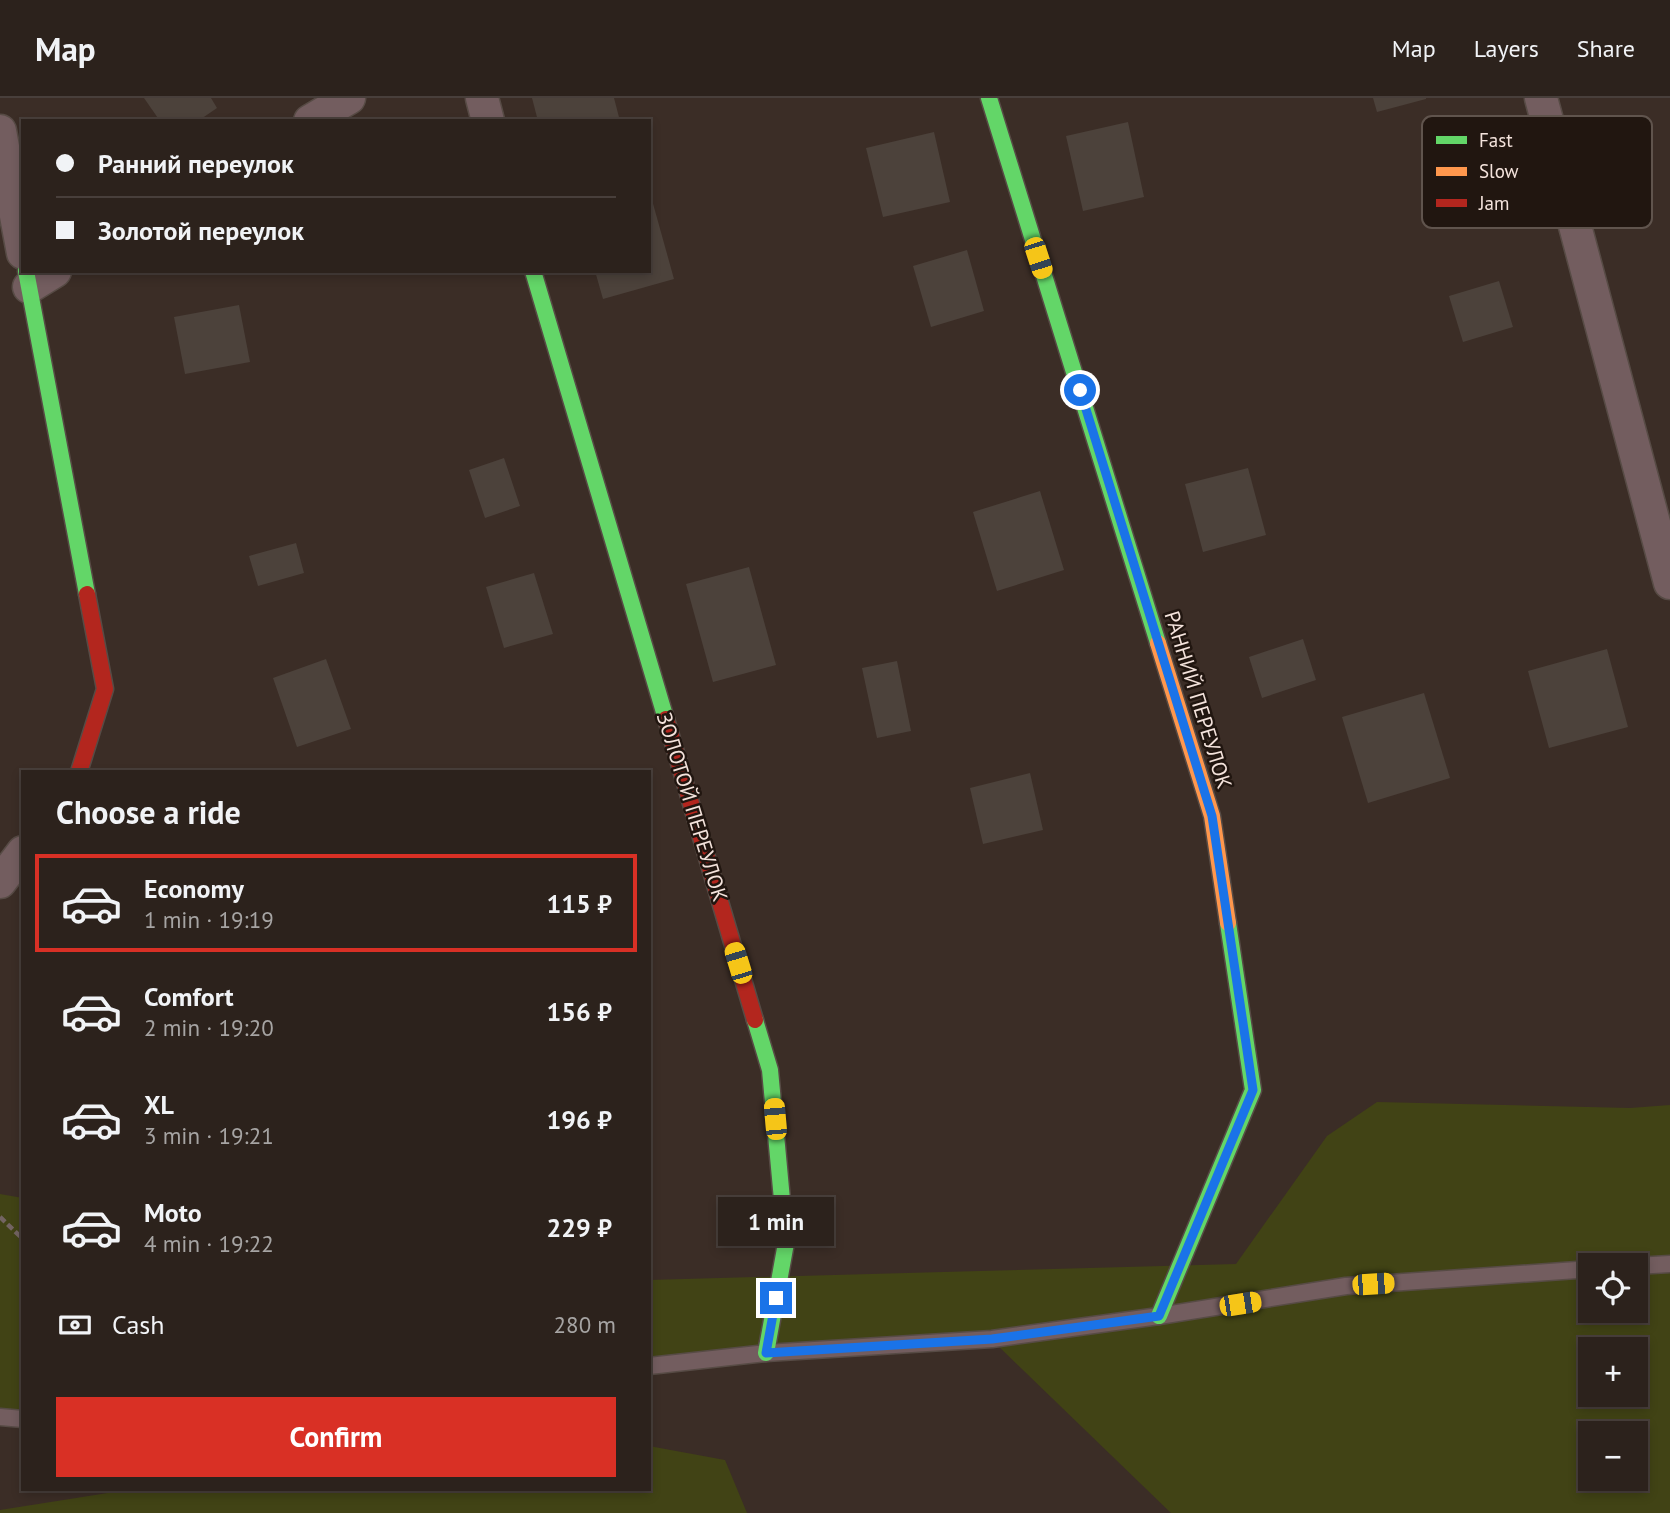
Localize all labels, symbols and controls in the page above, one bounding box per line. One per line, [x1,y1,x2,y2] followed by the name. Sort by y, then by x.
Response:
[35,27,96,70] text: Map
[1392,33,1436,64] text: Map
[1474,33,1539,64] text: Layers
[1577,33,1635,64] text: Share
[1422,116,1652,228] legend
[1479,128,1513,152] text: Fast
[98,147,294,180] text: Ранний переулок
[1479,159,1519,183] text: Slow
[1478,191,1509,215] text: Jam
[98,214,304,247] text: Золотой переулок
[1022,235,1055,281] car
[1064,374,1096,406] route start
[1159,608,1238,792] street label: РАННИЙ ПЕРЕУЛОК
[651,709,734,905] street label: ЗОЛОТОЙ ПЕРЕУЛОК
[56,791,241,833] text: Choose a ride
[60,872,123,935] icon: car
[144,872,244,905] text: Economy
[546,887,612,920] text: 115 ₽
[144,905,274,934] text: 1 min · 19:19
[722,940,755,986] car
[60,980,123,1043] icon: car
[144,980,234,1013] text: Comfort
[546,995,612,1028] text: 156 ₽
[144,1013,274,1042] text: 2 min · 19:20
[60,1088,123,1151] icon: car
[144,1088,174,1121] text: XL
[763,1097,788,1141] car
[546,1103,612,1136] text: 196 ₽
[144,1121,274,1150] text: 3 min · 19:21
[60,1196,123,1259] icon: car
[144,1196,202,1229] text: Moto
[718,1196,834,1246] callout: 1 min
[748,1207,804,1236] text: 1 min
[546,1211,612,1244] text: 229 ₽
[144,1229,274,1258] text: 4 min · 19:22
[1578,1253,1648,1491] map controls
[1578,1253,1648,1323] button: locate
[1352,1272,1395,1296] car
[760,1282,792,1314] route end
[1218,1290,1263,1318] car
[56,1306,94,1344] icon: cash
[112,1308,164,1341] text: Cash
[554,1310,616,1339] text: 280 m
[1578,1337,1648,1407] button: +
[56,1397,616,1477] button: Confirm
[1578,1421,1648,1491] button: −

